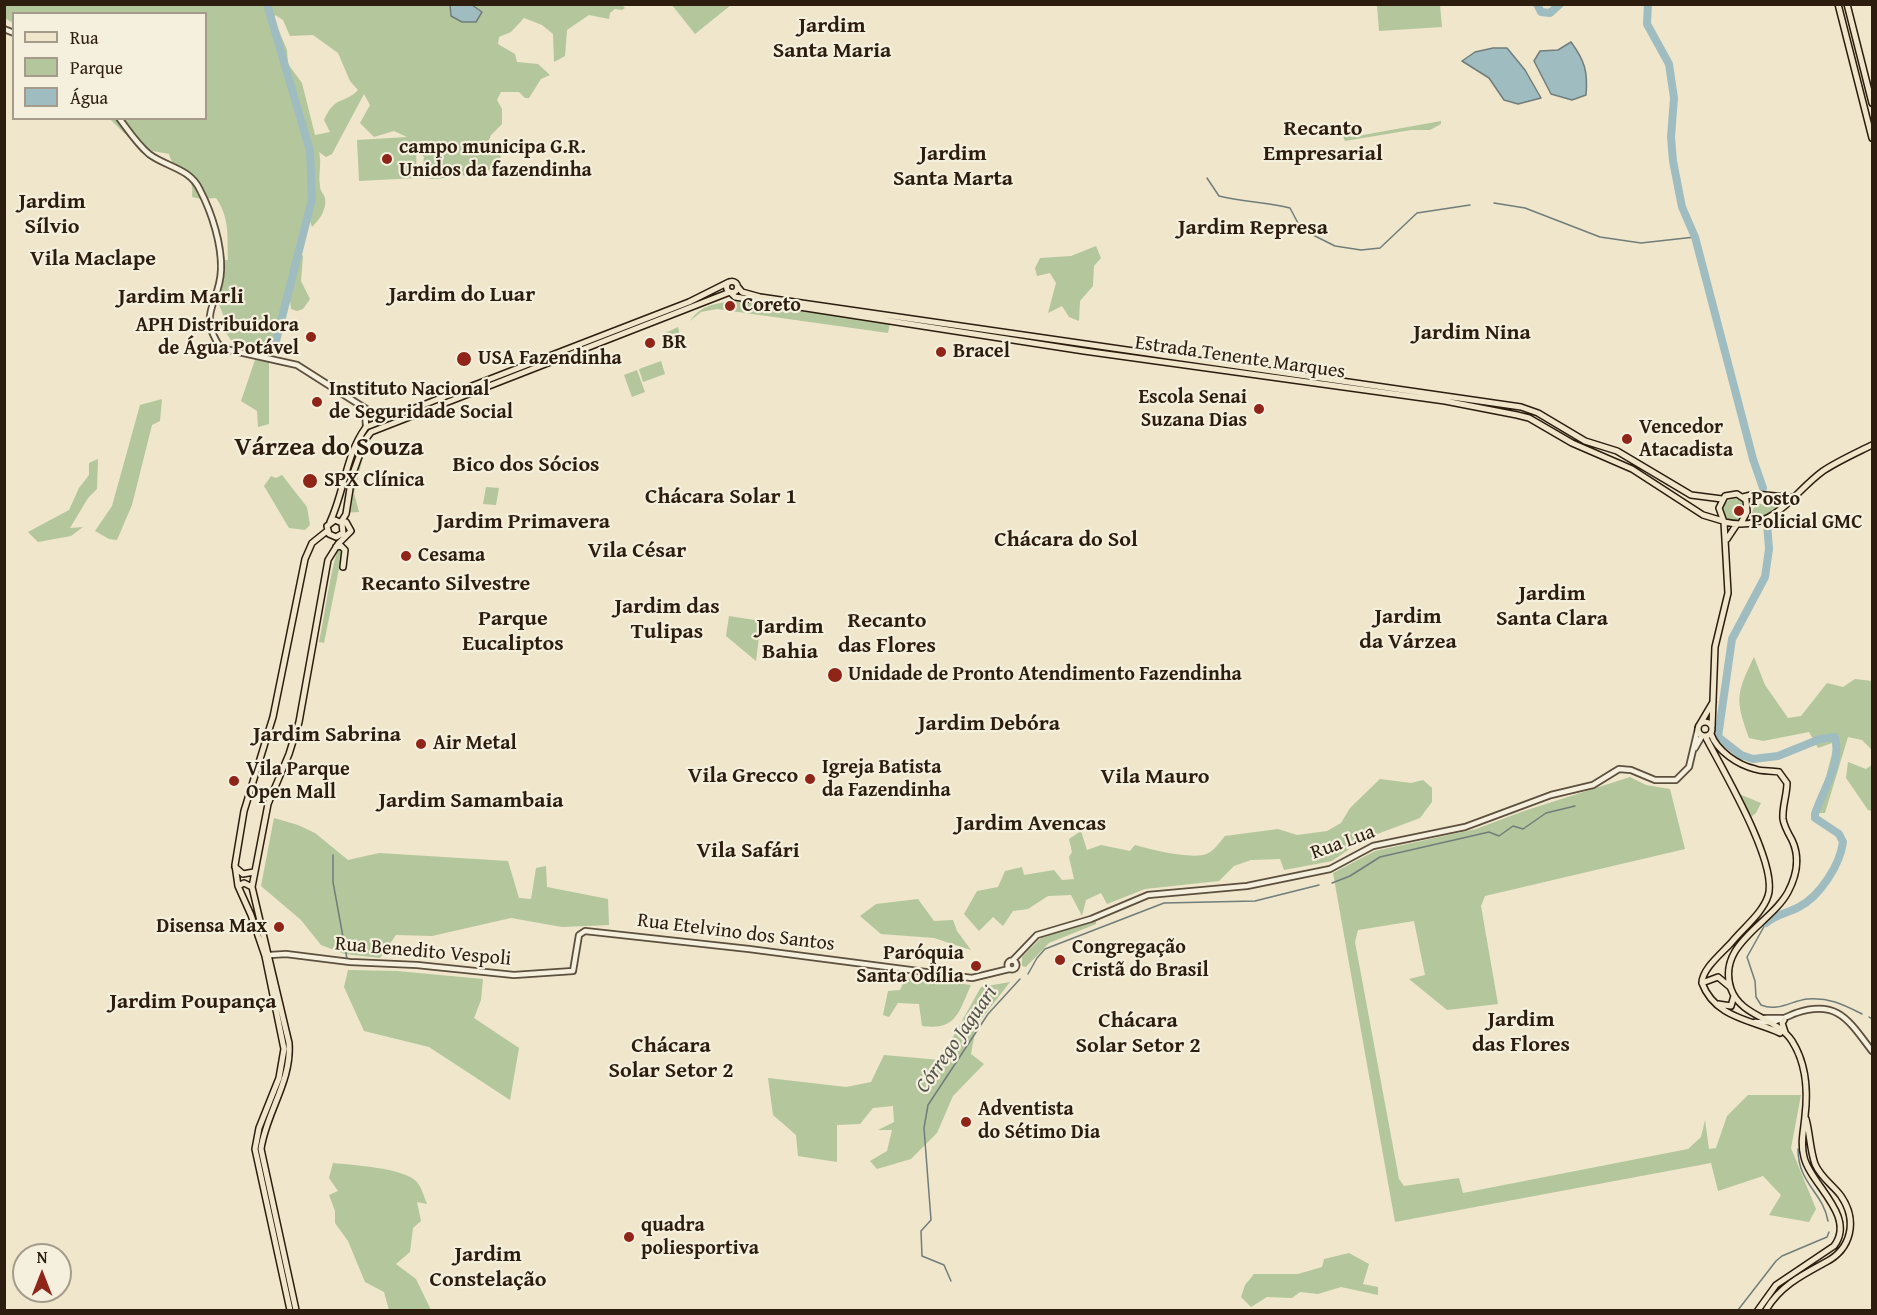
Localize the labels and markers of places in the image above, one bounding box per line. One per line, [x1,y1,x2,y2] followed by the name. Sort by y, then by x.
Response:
[399,136,592,183] place label: campo municipa G.R. Unidos da fazendinha
[380,152,394,166] marker: campo municipa G.R. Unidos da fazendinha
[742,294,801,318] place label: Coreto
[723,299,737,313] marker: Coreto
[136,314,299,361] place label: APH Distribuidora de Água Potável
[304,330,318,344] marker: APH Distribuidora de Água Potável
[662,331,687,355] place label: BR
[643,336,657,350] marker: BR
[953,340,1010,364] place label: Bracel
[934,345,948,359] marker: Bracel
[478,347,622,371] place label: USA Fazendinha
[455,350,473,368] marker: USA Fazendinha
[329,378,513,425] place label: Instituto Nacional de Seguridade Social
[1138,386,1247,433] place label: Escola Senai Suzana Dias
[310,395,324,409] marker: Instituto Nacional de Seguridade Social
[1252,402,1266,416] marker: Escola Senai Suzana Dias
[1639,416,1733,463] place label: Vencedor Atacadista
[1620,432,1634,446] marker: Vencedor Atacadista
[324,469,424,493] place label: SPX Clínica
[301,472,319,490] marker: SPX Clínica
[1751,488,1863,535] place label: Posto Policial GMC
[1732,504,1746,518] marker: Posto Policial GMC
[418,544,485,568] place label: Cesama
[399,549,413,563] marker: Cesama
[848,663,1242,687] place label: Unidade de Pronto Atendimento Fazendinha
[826,666,844,684] marker: Unidade de Pronto Atendimento Fazendinha
[433,732,517,756] place label: Air Metal
[414,737,428,751] marker: Air Metal
[822,756,951,803] place label: Igreja Batista da Fazendinha
[246,758,350,805] place label: Vila Parque Open Mall
[803,772,817,786] marker: Igreja Batista da Fazendinha
[227,774,241,788] marker: Vila Parque Open Mall
[156,915,267,939] place label: Disensa Max
[272,920,286,934] marker: Disensa Max
[1072,936,1209,983] place label: Congregação Cristã do Brasil
[856,942,964,989] place label: Paróquia Santa Odília
[1053,953,1067,967] marker: Congregação Cristã do Brasil
[969,959,983,973] marker: Paróquia Santa Odília
[978,1098,1100,1145] place label: Adventista do Sétimo Dia
[959,1115,973,1129] marker: Adventista do Sétimo Dia
[641,1214,759,1261] place label: quadra poliesportiva
[622,1230,636,1244] marker: quadra poliesportiva

